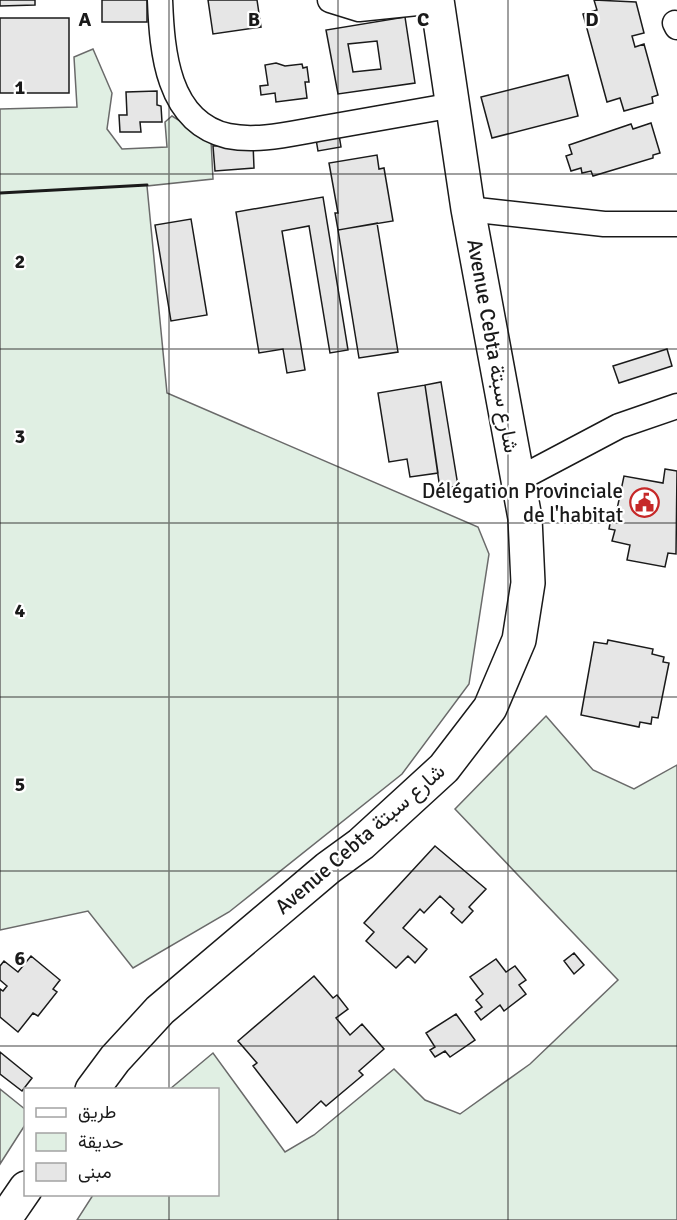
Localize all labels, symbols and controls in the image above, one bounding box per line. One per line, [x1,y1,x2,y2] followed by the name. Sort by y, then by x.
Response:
[79,7,92,32] text: A
[248,7,260,32] text: B
[417,7,429,32] text: C
[585,7,599,32] text: D
[15,75,26,100] text: 1
[460,237,525,455] street label: Avenue Cebta شارع سبتة
[15,249,25,274] text: 2
[15,424,25,449] text: 3
[422,478,623,528] place label: Délégation Provinciale de l'habitat
[628,487,660,519] public building icon: Délégation Provinciale de l'habitat
[15,598,26,623] text: 4
[270,758,451,921] street label: Avenue Cebta شارع سبتة
[15,772,25,797] text: 5
[15,946,26,971] text: 6
[24,1088,219,1196] legend
[78,1101,116,1123] text: طريق
[78,1131,124,1153] text: حديقة
[78,1161,112,1183] text: مبنى

